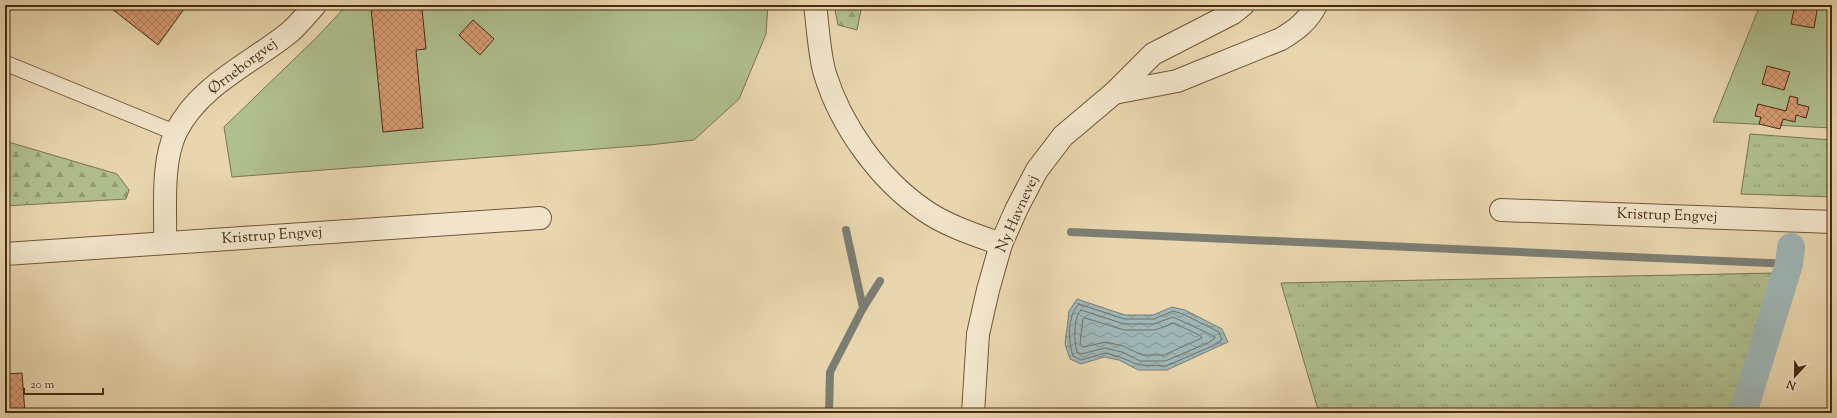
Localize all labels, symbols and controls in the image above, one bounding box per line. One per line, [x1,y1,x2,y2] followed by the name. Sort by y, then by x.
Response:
[204,34,282,100] street label: Ørneborgvej
[992,172,1044,256] street label: Ny Havnevej
[1616,204,1718,228] street label: Kristrup Engvej
[221,222,323,250] street label: Kristrup Engvej
[1775,356,1815,396] north arrow
[24,370,103,396] scale bar
[1784,375,1800,394] text: N
[30,376,55,394] text: 20 m

